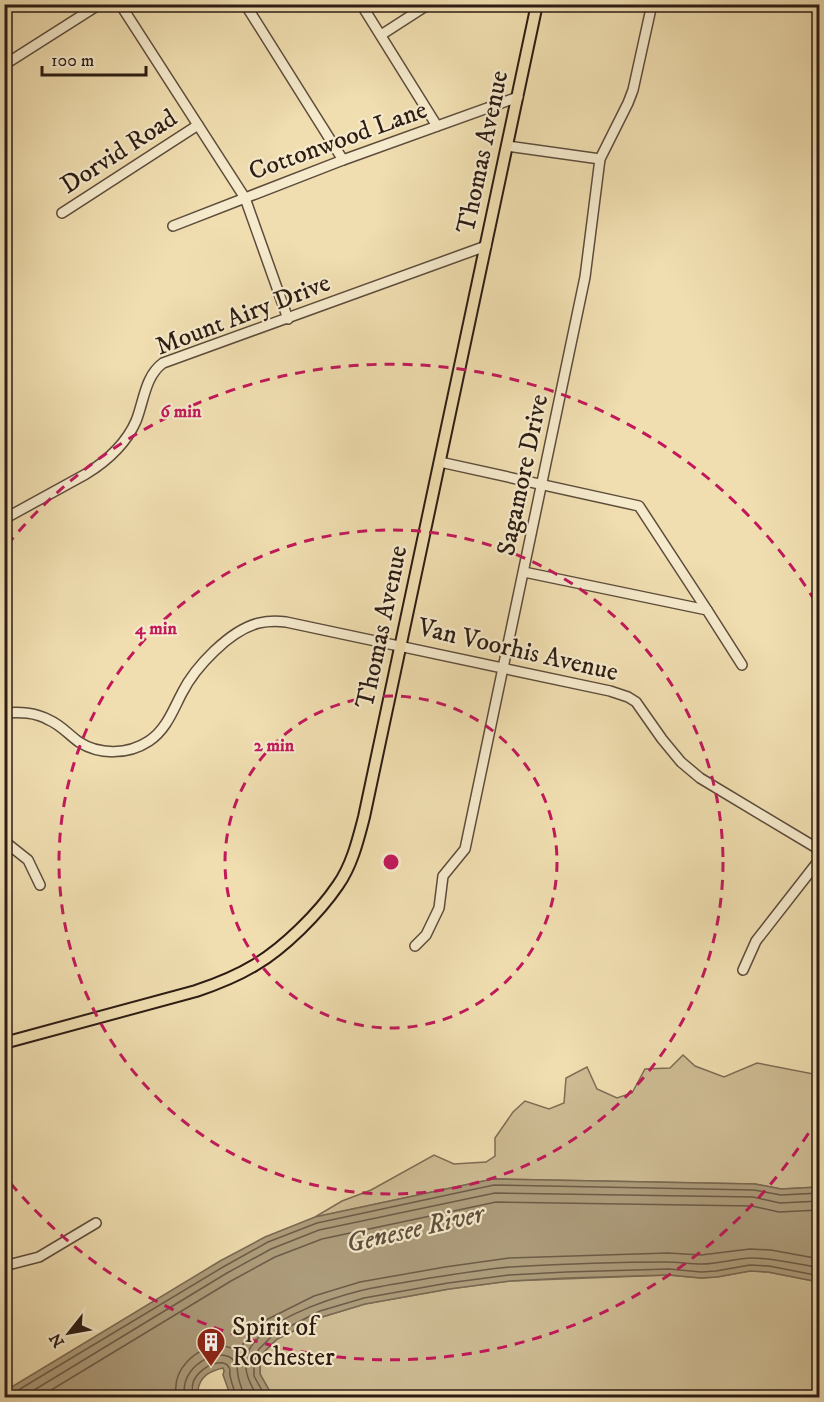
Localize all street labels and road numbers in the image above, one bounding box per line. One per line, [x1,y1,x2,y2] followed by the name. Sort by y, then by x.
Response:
[450,68,516,236] street label: Thomas Avenue
[244,93,432,189] street label: Cottonwood Lane
[54,102,184,202] street label: Dorvid Road
[151,267,335,363] street label: Mount Airy Drive
[490,391,556,559] street label: Sagamore Drive
[349,543,415,711] street label: Thomas Avenue
[414,611,621,689] street label: Van Voorhis Avenue

